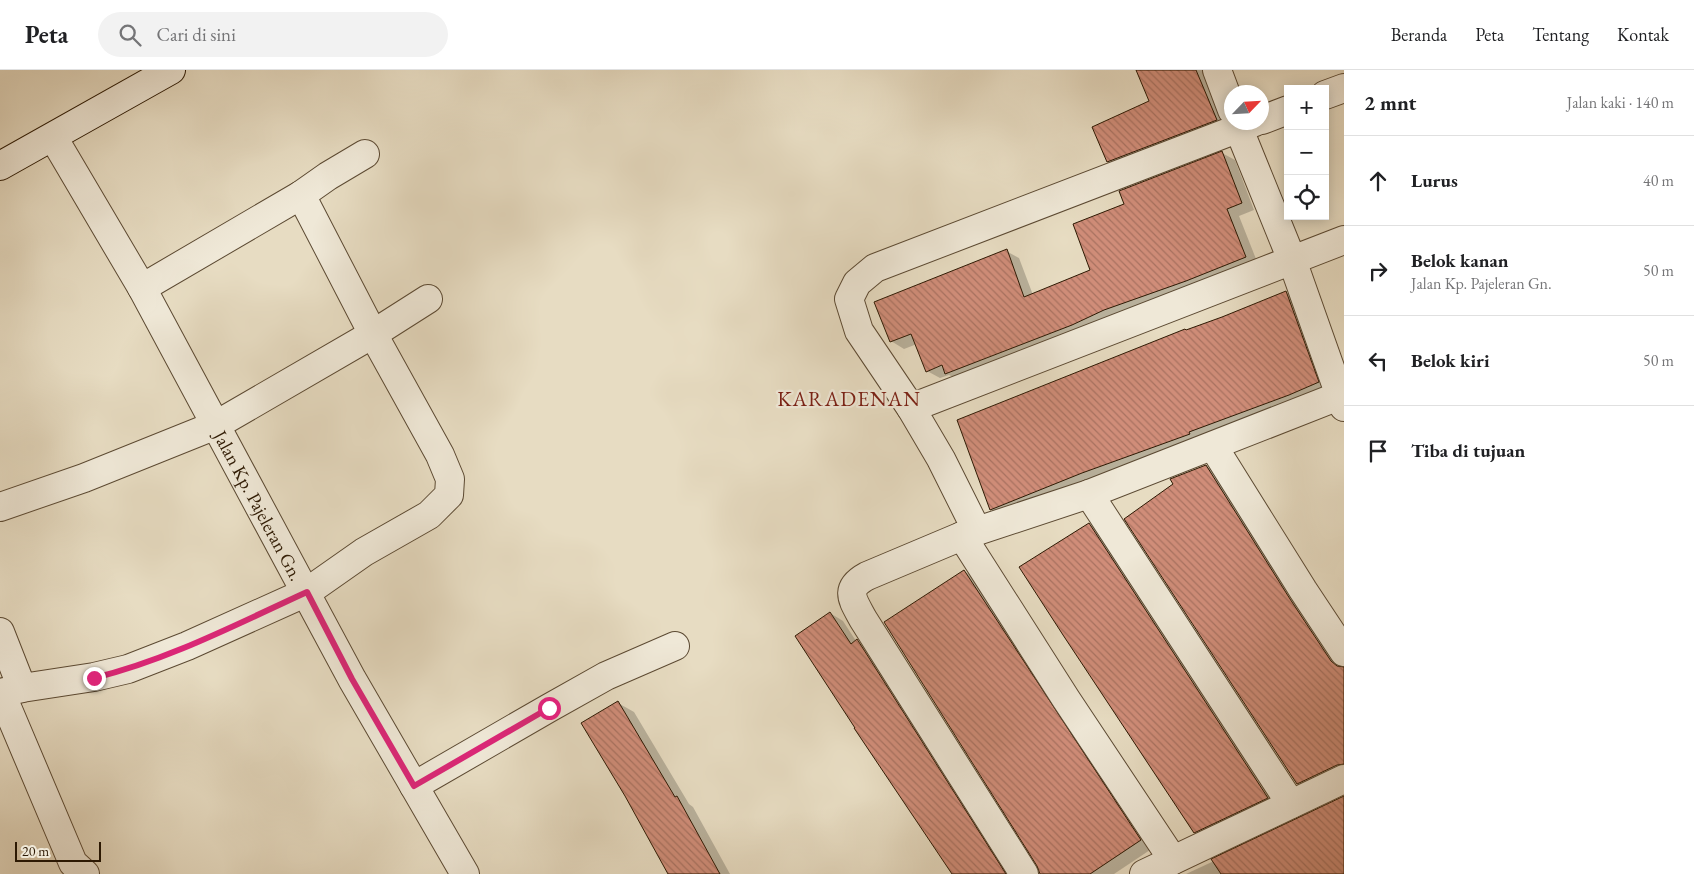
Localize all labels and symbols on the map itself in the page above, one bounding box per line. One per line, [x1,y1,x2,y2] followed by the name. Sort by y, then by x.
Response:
[1224,85,1269,130] north arrow
[777,385,921,412] district label: KARADENAN
[207,424,309,585] street label: Jalan Kp. Pajeleran Gn.
[83,667,106,690] route end
[538,697,561,720] route start
[15,839,101,862] scale bar

